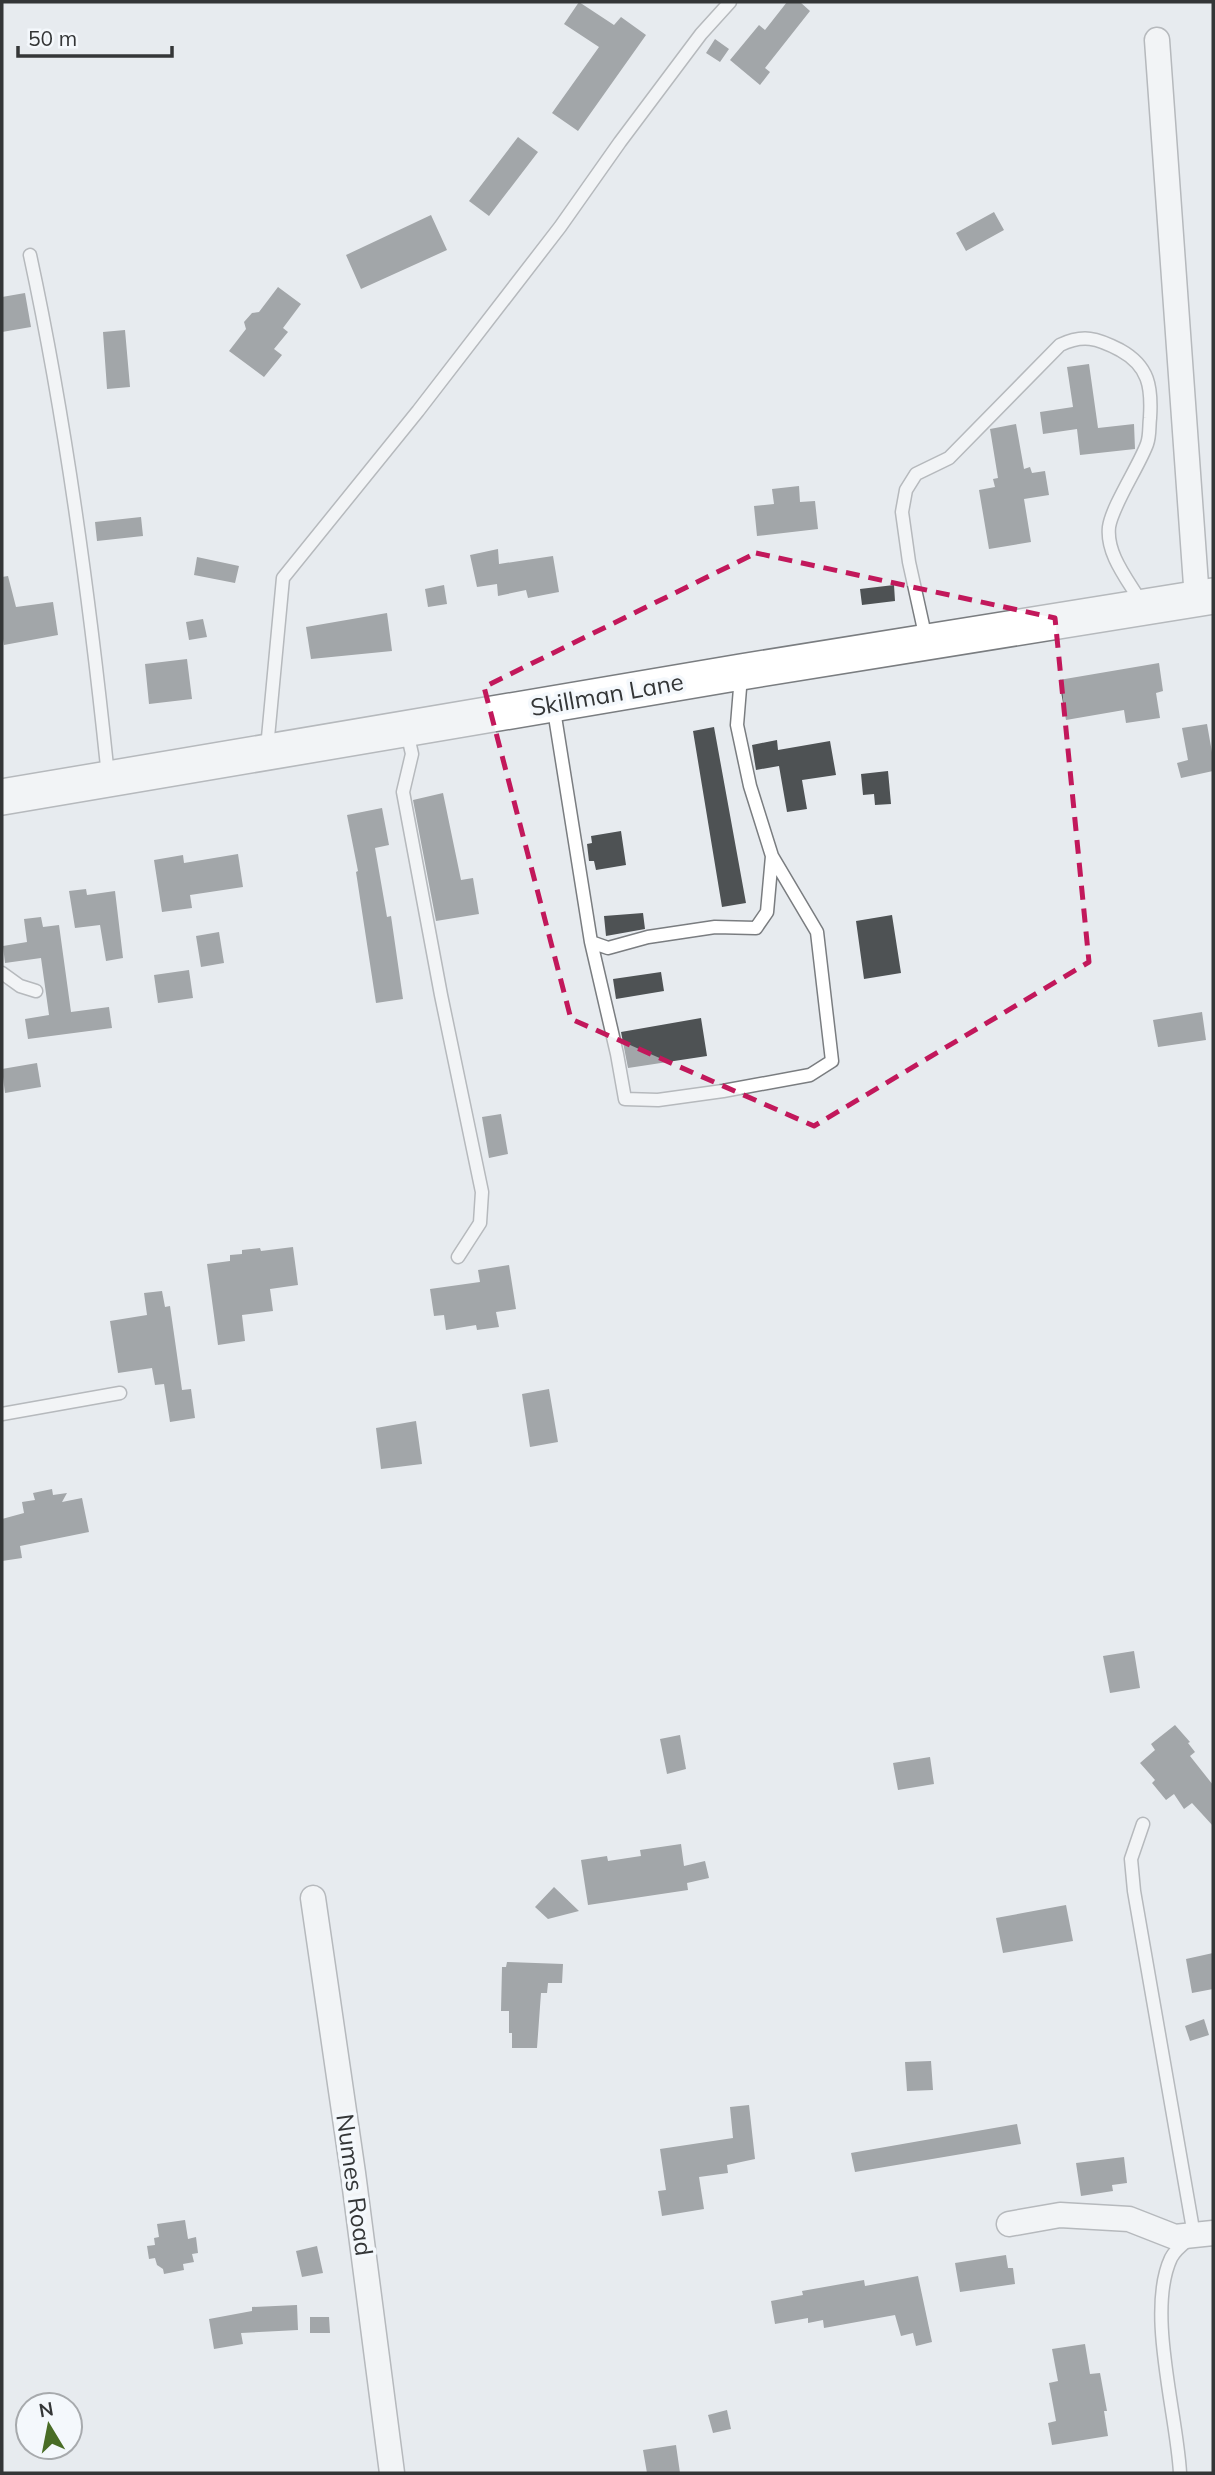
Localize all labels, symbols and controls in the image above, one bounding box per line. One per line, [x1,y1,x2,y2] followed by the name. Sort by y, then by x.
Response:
[18,14,172,58] scale bar
[28,25,77,51] text: 50 m
[528,666,686,722] street label: Skillman Lane
[330,2112,380,2258] street label: Numes Road
[14,2391,84,2461] north arrow
[37,2396,55,2422] text: N

